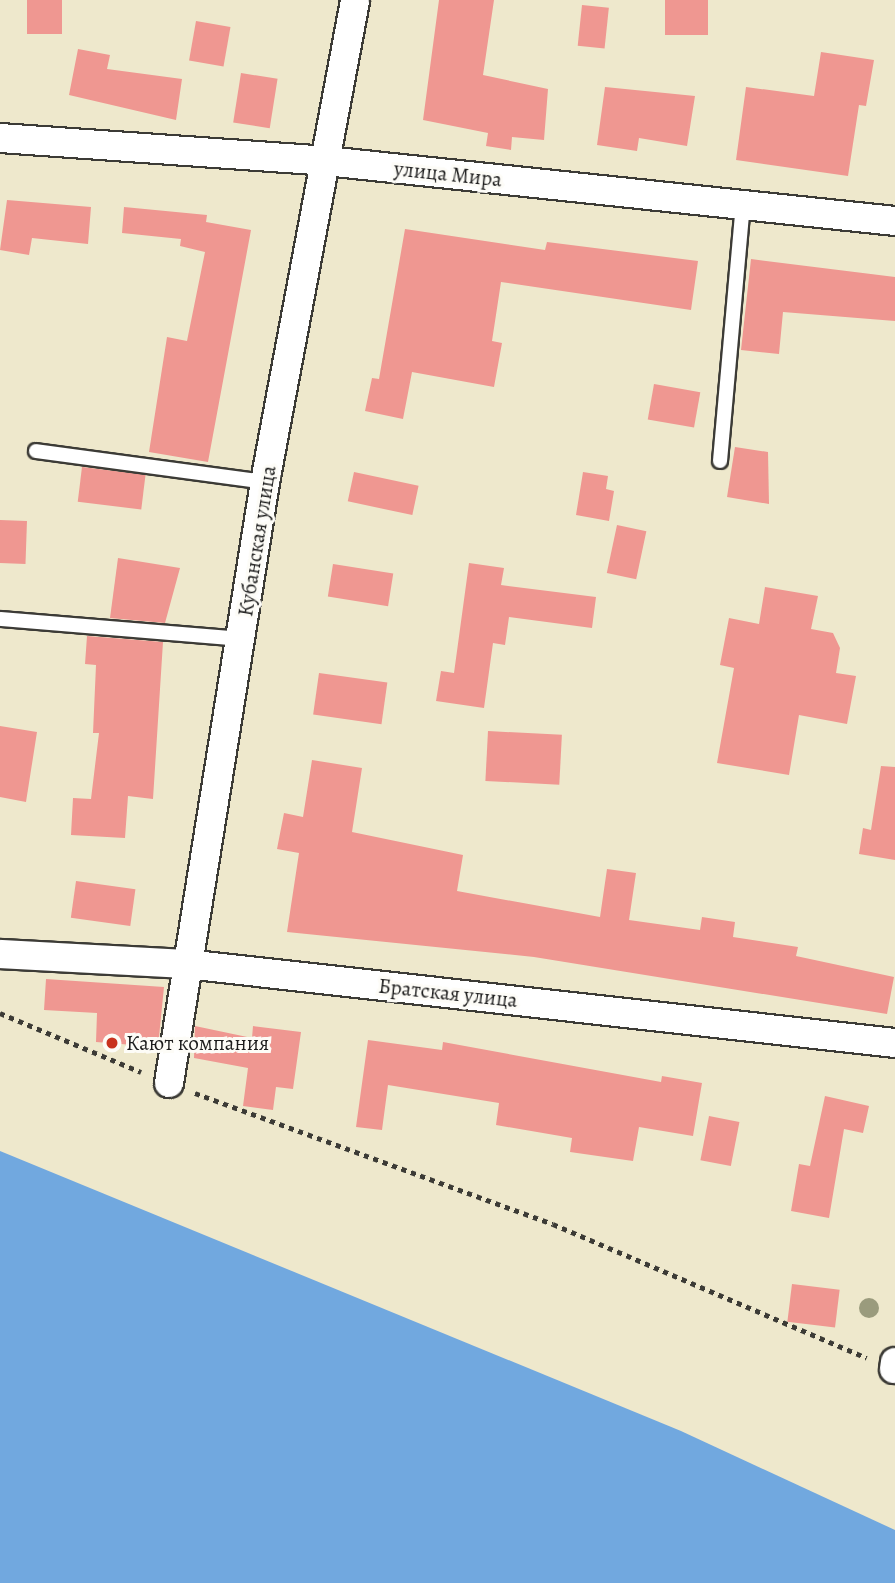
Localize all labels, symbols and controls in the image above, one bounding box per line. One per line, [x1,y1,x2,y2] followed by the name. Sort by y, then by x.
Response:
[393,156,503,192] street label: улица Мира
[233,464,281,618] street label: Кубанская улица
[377,973,519,1013] street label: Братская улица
[126,1030,269,1056] place label: Кают компания
[104,1035,120,1051] marker: Кают компания

